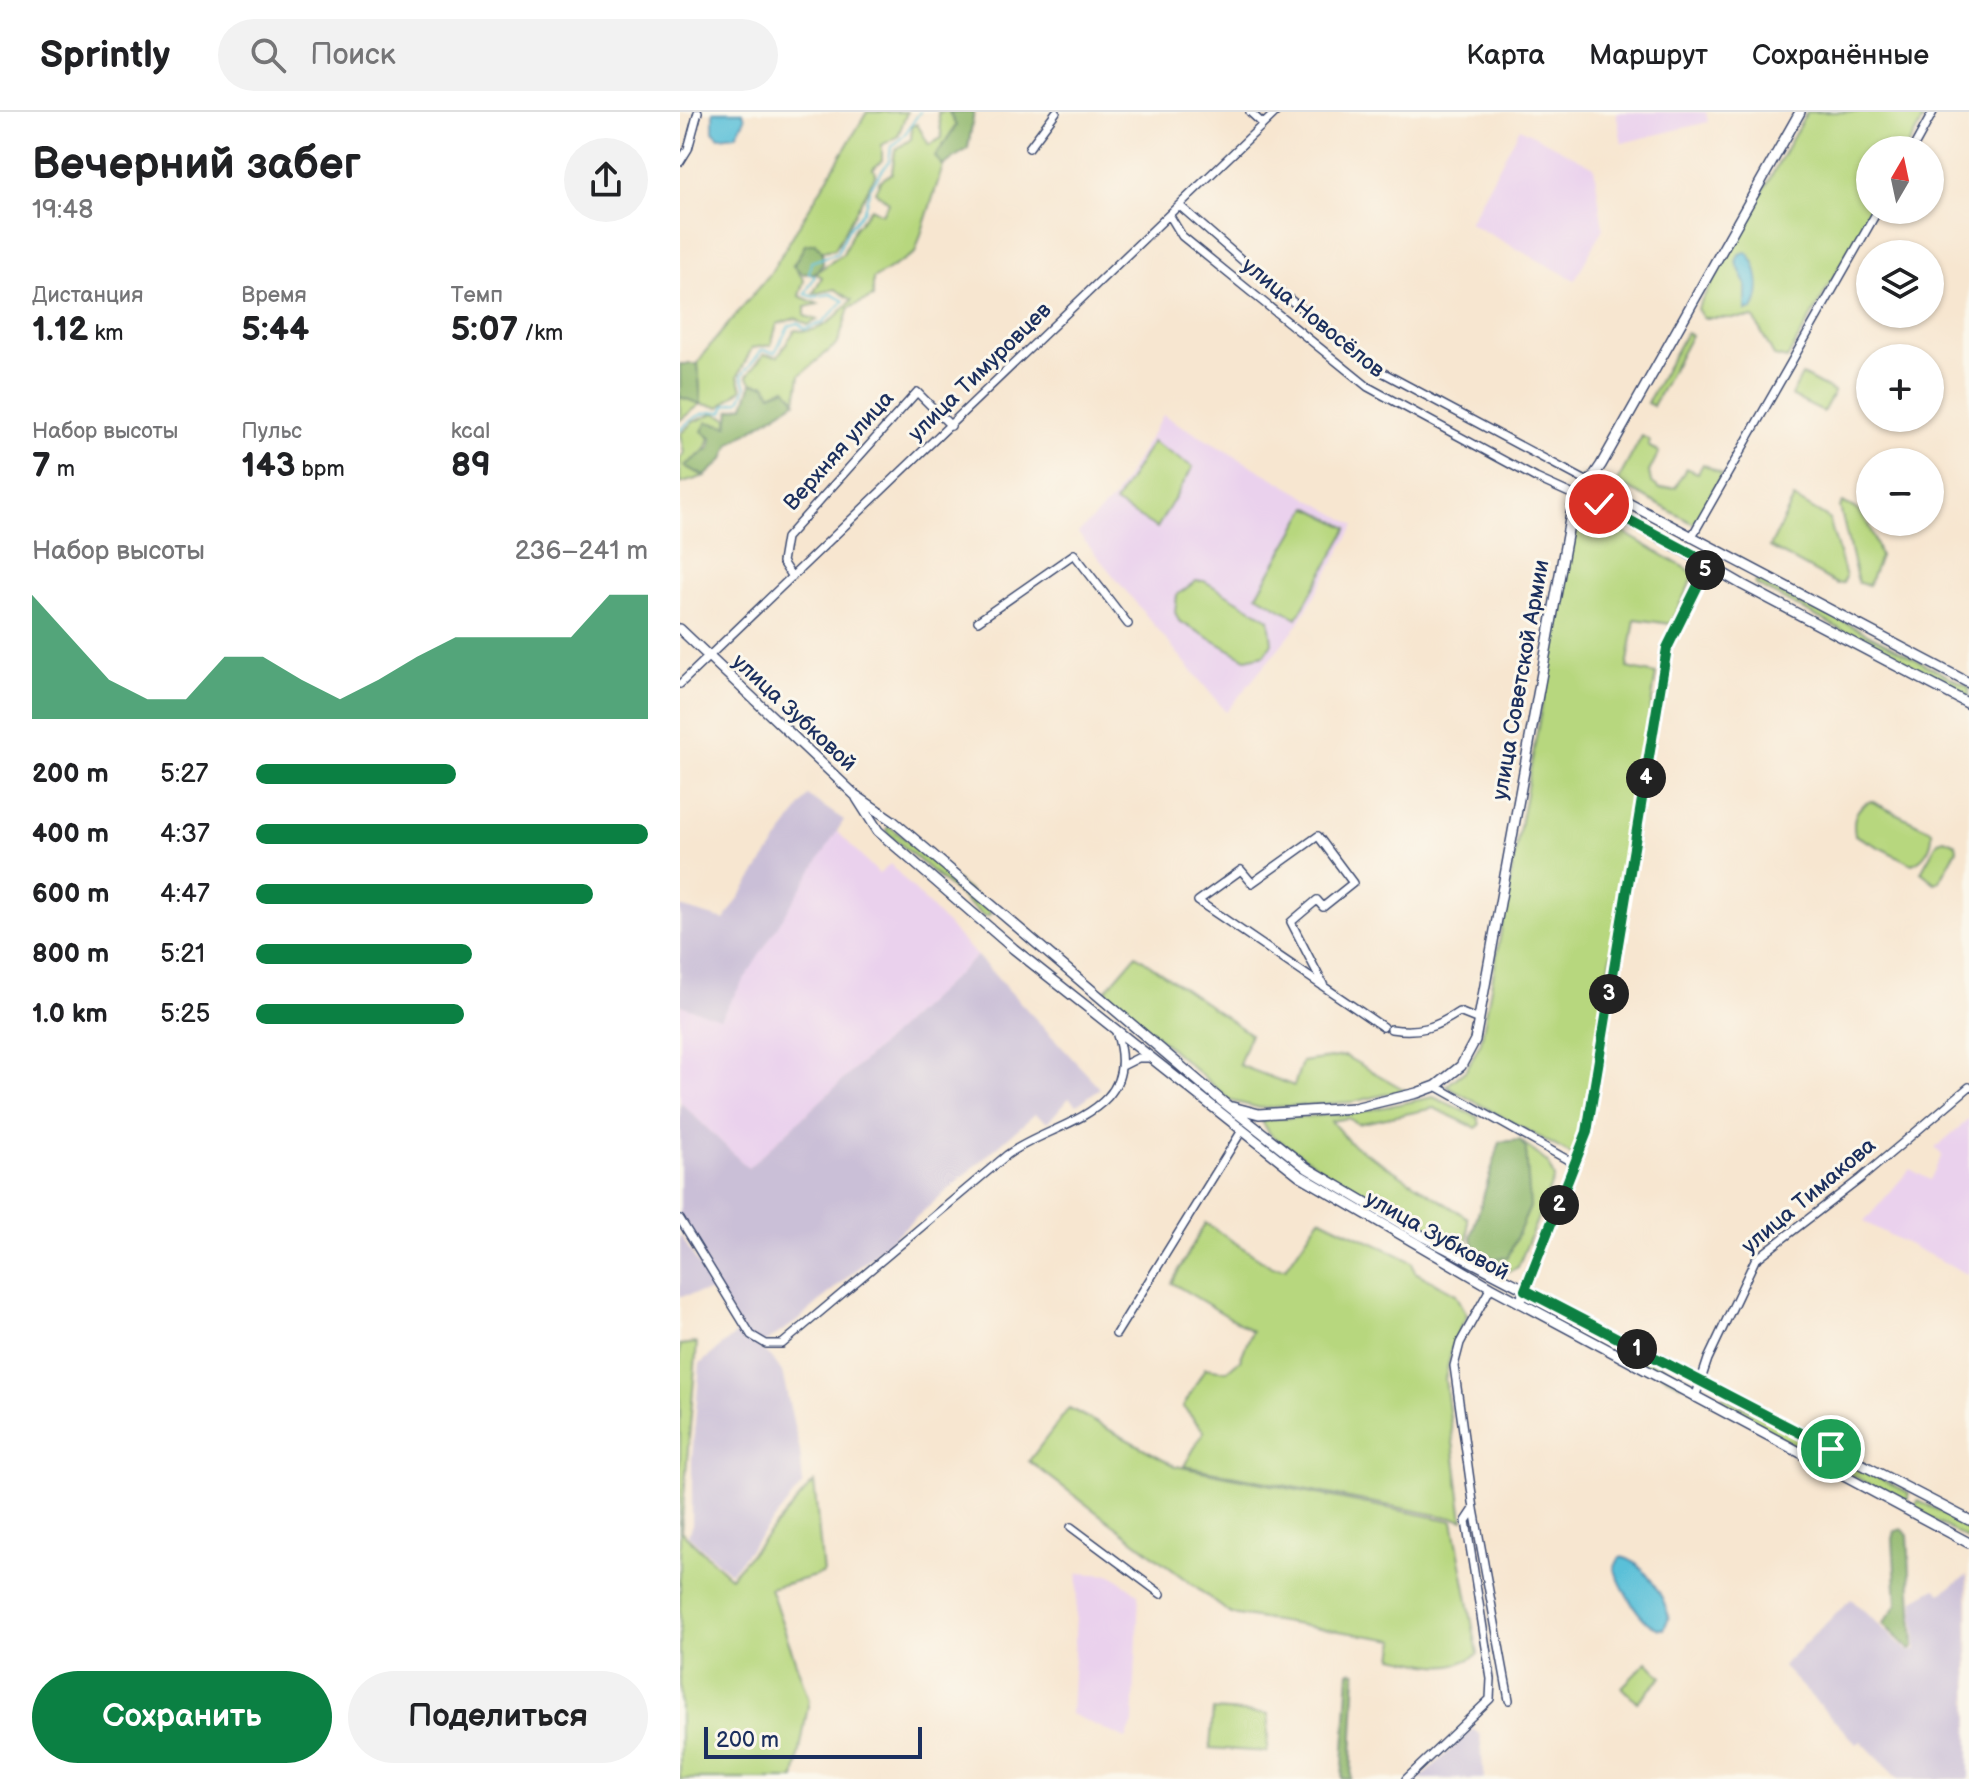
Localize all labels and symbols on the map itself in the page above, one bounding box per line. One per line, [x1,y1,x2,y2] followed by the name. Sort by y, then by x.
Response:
[1856,136,1944,224] north arrow
[1236,252,1390,384] street label: улица Новосёлов
[903,296,1058,447] street label: улица Тимуровцев
[778,385,900,517] street label: Верхняя улица
[1565,470,1633,538] pin
[1685,550,1725,590] pin: 5
[1487,558,1555,802] street label: улица Советской Армии
[726,648,862,778] street label: улица Зубковой
[1626,758,1666,798] pin: 4
[1589,974,1629,1014] pin: 3
[1736,1132,1882,1260] street label: улица Тимакова
[1360,1185,1514,1287] street label: улица Зубковой
[1539,1185,1579,1225] pin: 2
[1617,1329,1657,1369] pin: 1
[1797,1415,1865,1483] pin
[704,1723,922,1759] scale bar

